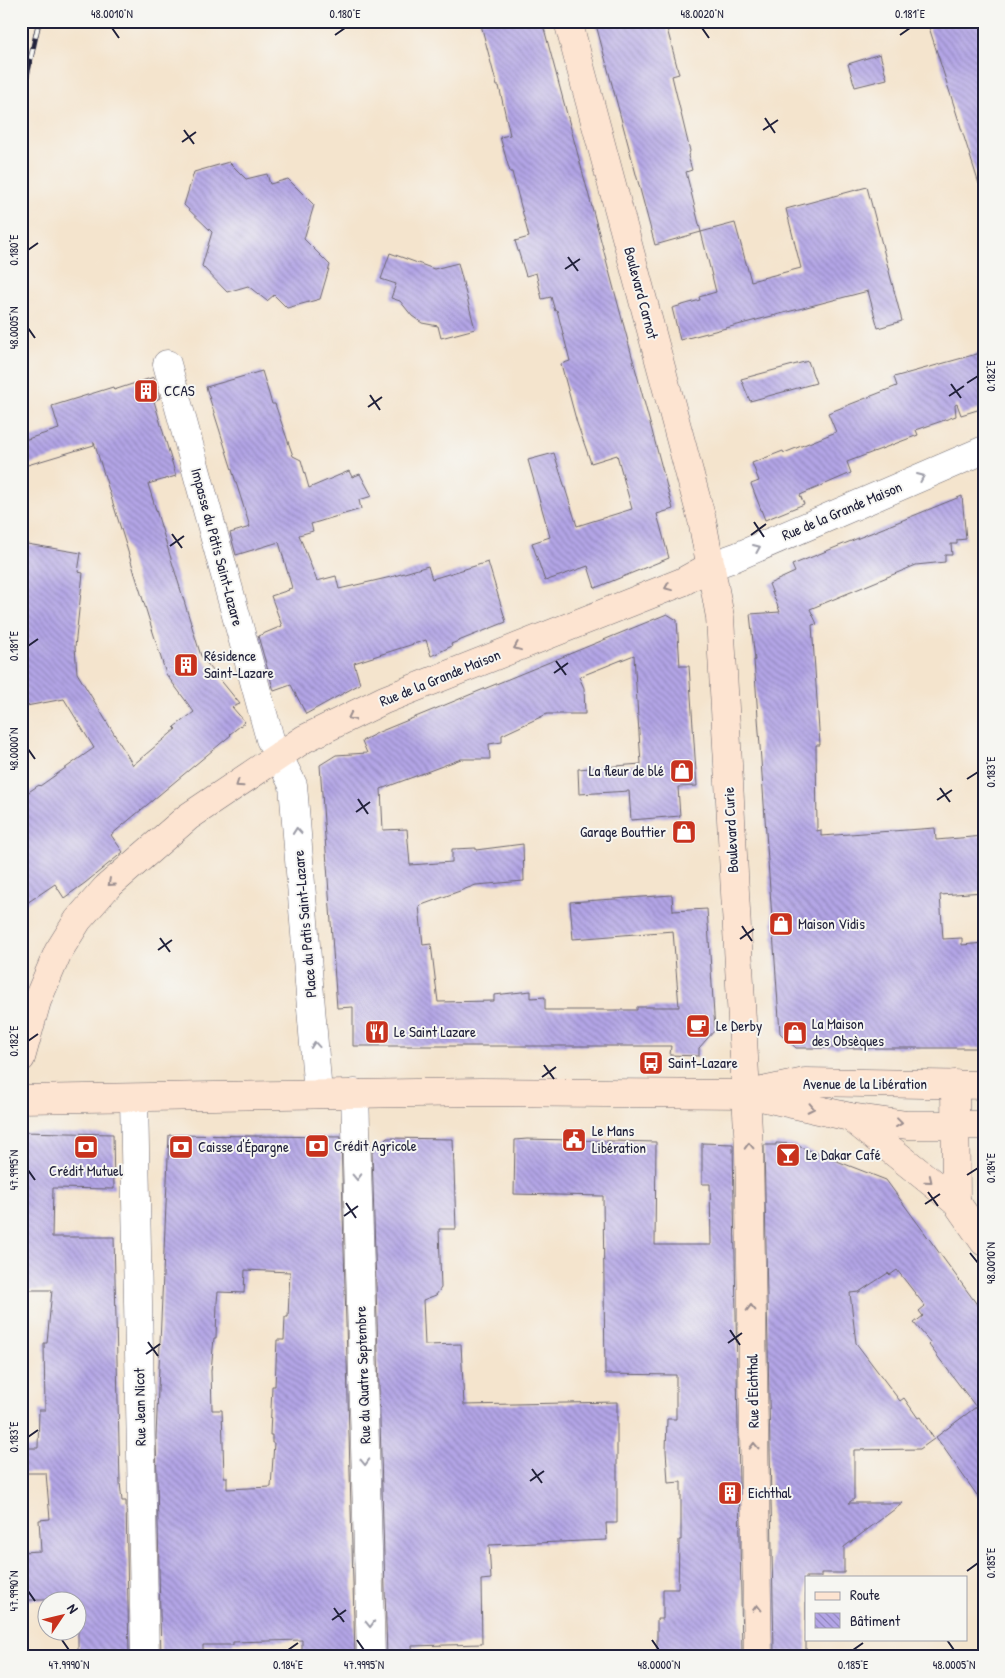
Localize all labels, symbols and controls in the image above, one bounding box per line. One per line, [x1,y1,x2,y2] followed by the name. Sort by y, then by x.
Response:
[91,5,133,22] text: 48.0010°N
[330,5,361,22] text: 0.180°E
[680,5,724,22] text: 48.0020°N
[895,5,926,22] text: 0.181°E
[5,234,22,265] text: 0.180°E
[619,245,664,342] street label: Boulevard Carnot
[5,307,22,349] text: 48.0005°N
[982,360,999,392] text: 0.182°E
[133,378,159,404] building icon: CCAS
[164,380,195,401] place label: CCAS
[186,466,249,628] street label: Impasse du Pâtis Saint-Lazare
[916,473,925,484] one-way arrow
[779,476,905,545] street label: Rue de la Grande Maison
[752,544,761,555] one-way arrow
[664,581,673,592] one-way arrow
[5,630,22,661] text: 0.181°E
[513,641,522,652] one-way arrow
[376,644,504,711] street label: Rue de la Grande Maison
[204,645,274,683] place label: Résidence Saint-Lazare
[173,652,199,678] building icon: Résidence Saint-Lazare
[347,710,356,721] one-way arrow
[5,728,22,770] text: 48.0000°N
[982,756,999,787] text: 0.183°E
[669,758,695,784] shop icon: La fleur de blé
[589,760,664,781] place label: La fleur de blé
[235,777,244,787] one-way arrow
[718,787,743,873] street label: Boulevard Curie
[671,819,697,845] shop icon: Garage Bouttier
[580,821,666,842] place label: Garage Bouttier
[291,826,302,834] one-way arrow
[288,849,321,999] street label: Place du Patis Saint-Lazare
[108,878,117,887] one-way arrow
[768,911,794,937] shop icon: Maison Vidis
[798,913,865,934] place label: Maison Vidis
[685,1013,711,1039] cafe icon: Le Derby
[812,1013,884,1051] place label: La Maison des Obsèques
[716,1015,762,1036] place label: Le Derby
[364,1019,390,1045] restaurant icon: Le Saint Lazare
[782,1020,808,1046] shop icon: La Maison des Obsèques
[394,1021,476,1042] place label: Le Saint Lazare
[5,1025,22,1057] text: 0.182°E
[309,1041,320,1049] one-way arrow
[638,1050,664,1076] bus stop icon: Saint-Lazare
[668,1052,738,1073] place label: Saint-Lazare
[803,1073,927,1094] street label: Avenue de la Libération
[807,1103,816,1113] one-way arrow
[894,1118,903,1128] one-way arrow
[592,1120,646,1158] place label: Le Mans Libération
[561,1127,587,1153] public building icon: Le Mans Libération
[304,1133,330,1159] bank icon: Crédit Agricole
[73,1134,99,1160] bank icon: Crédit Mutuel
[168,1134,194,1160] bank icon: Caisse d'Épargne
[334,1135,417,1156] place label: Crédit Agricole
[198,1136,289,1157] place label: Caisse d'Épargne
[744,1141,754,1149] one-way arrow
[775,1142,801,1168] bar icon: Le Dakar Café
[806,1144,881,1165] place label: Le Dakar Café
[5,1150,22,1190] text: 47.9995°N
[982,1152,999,1183] text: 0.184°E
[49,1160,123,1181] place label: Crédit Mutuel
[352,1173,363,1181] one-way arrow
[923,1175,932,1183] one-way arrow
[982,1242,999,1284] text: 48.0010°N
[746,1304,756,1312] one-way arrow
[350,1306,375,1444] street label: Rue du Quatre Septembre
[741,1354,764,1428] street label: Rue d'Eichthal
[128,1367,151,1446] street label: Rue Jean Nicot
[5,1421,22,1452] text: 0.183°E
[748,1441,759,1449] one-way arrow
[360,1458,371,1466] one-way arrow
[717,1480,743,1506] building icon: Eichthal
[748,1482,791,1503] place label: Eichthal
[982,1547,999,1578] text: 0.185°E
[5,1571,22,1611] text: 47.9990°N
[805,1576,968,1640] legend
[850,1584,880,1605] text: Route
[38,1590,88,1640] north arrow
[63,1600,83,1617] text: N
[752,1604,762,1612] one-way arrow
[850,1610,901,1631] text: Bâtiment
[365,1621,375,1629] one-way arrow
[49,1656,89,1673] text: 47.9990°N
[273,1656,304,1673] text: 0.184°E
[344,1656,384,1673] text: 47.9995°N
[638,1656,680,1673] text: 48.0000°N
[838,1656,869,1673] text: 0.185°E
[933,1656,975,1673] text: 48.0005°N

